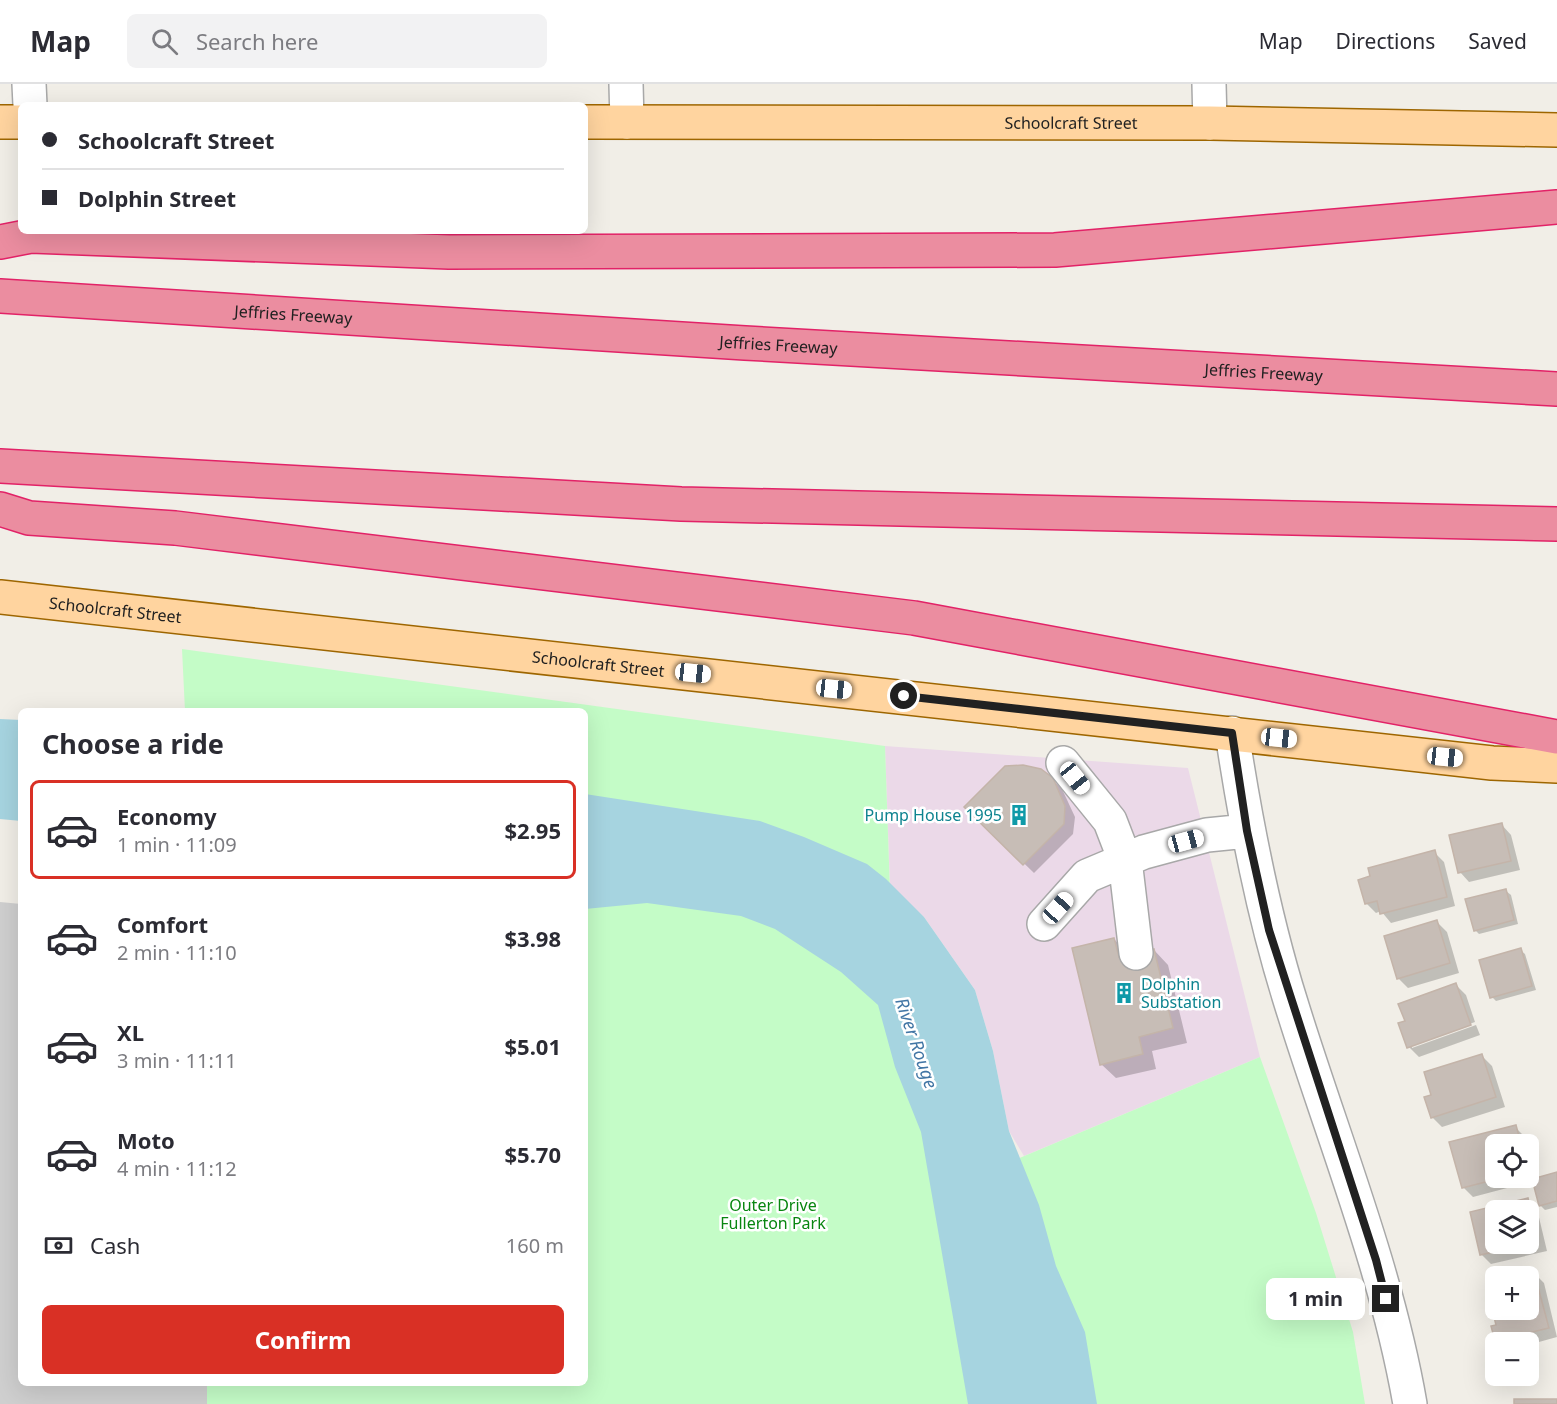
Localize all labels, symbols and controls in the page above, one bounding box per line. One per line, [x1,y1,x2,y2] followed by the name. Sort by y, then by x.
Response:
[127,14,547,68] search box
[30,22,91,60] text: Map
[148,25,181,58] icon: search
[196,26,318,56] text: Search here
[1259,27,1303,55] text: Map
[1336,27,1435,55] text: Directions
[1468,27,1527,55] text: Saved
[1004,112,1138,134] street label: Schoolcraft Street
[78,125,274,155] text: Schoolcraft Street
[78,183,236,213] text: Dolphin Street
[232,300,354,329] street label: Jeffries Freeway
[717,330,839,359] street label: Jeffries Freeway
[1202,358,1324,387] street label: Jeffries Freeway
[48,592,183,628] street label: Schoolcraft Street
[531,645,666,682] street label: Schoolcraft Street
[674,662,712,684] car
[815,678,853,700] car
[890,682,917,709] route start
[42,725,224,762] text: Choose a ride
[1260,727,1298,749] car
[1426,746,1464,768] car
[1057,758,1093,798] car
[117,801,216,831] text: Economy
[45,803,99,857] icon: car
[1007,803,1031,827] building icon: Pump House 1995
[865,804,1002,826] place label: Pump House 1995
[504,815,561,845] text: $2.95
[1166,828,1206,854] car
[117,831,237,858] text: 1 min · 11:09
[1039,889,1077,927] car
[117,909,208,939] text: Comfort
[45,911,99,965] icon: car
[504,923,561,953] text: $3.98
[117,939,237,966] text: 2 min · 11:10
[1141,973,1221,1013] place label: Dolphin Substation
[1112,981,1136,1005] building icon: Dolphin Substation
[890,994,944,1092] water label: River Rouge
[117,1017,144,1047] text: XL
[45,1019,99,1073] icon: car
[504,1031,561,1061] text: $5.01
[117,1047,237,1074] text: 3 min · 11:11
[117,1125,175,1155] text: Moto
[45,1127,99,1181] icon: car
[1485,1134,1539,1386] map controls
[1485,1134,1539,1188] button: locate
[504,1139,561,1169] text: $5.70
[117,1155,237,1182] text: 4 min · 11:12
[720,1194,826,1234] park label: Outer Drive Fullerton Park
[1485,1200,1539,1254] button: layers
[42,1229,75,1262] icon: cash
[90,1230,140,1260] text: Cash
[506,1232,564,1259] text: 160 m
[1485,1266,1539,1320] button: +
[1266,1278,1365,1320] callout: 1 min
[1288,1285,1343,1312] text: 1 min
[1372,1285,1399,1312] route end
[42,1305,564,1374] button: Confirm
[1485,1332,1539,1386] button: −

